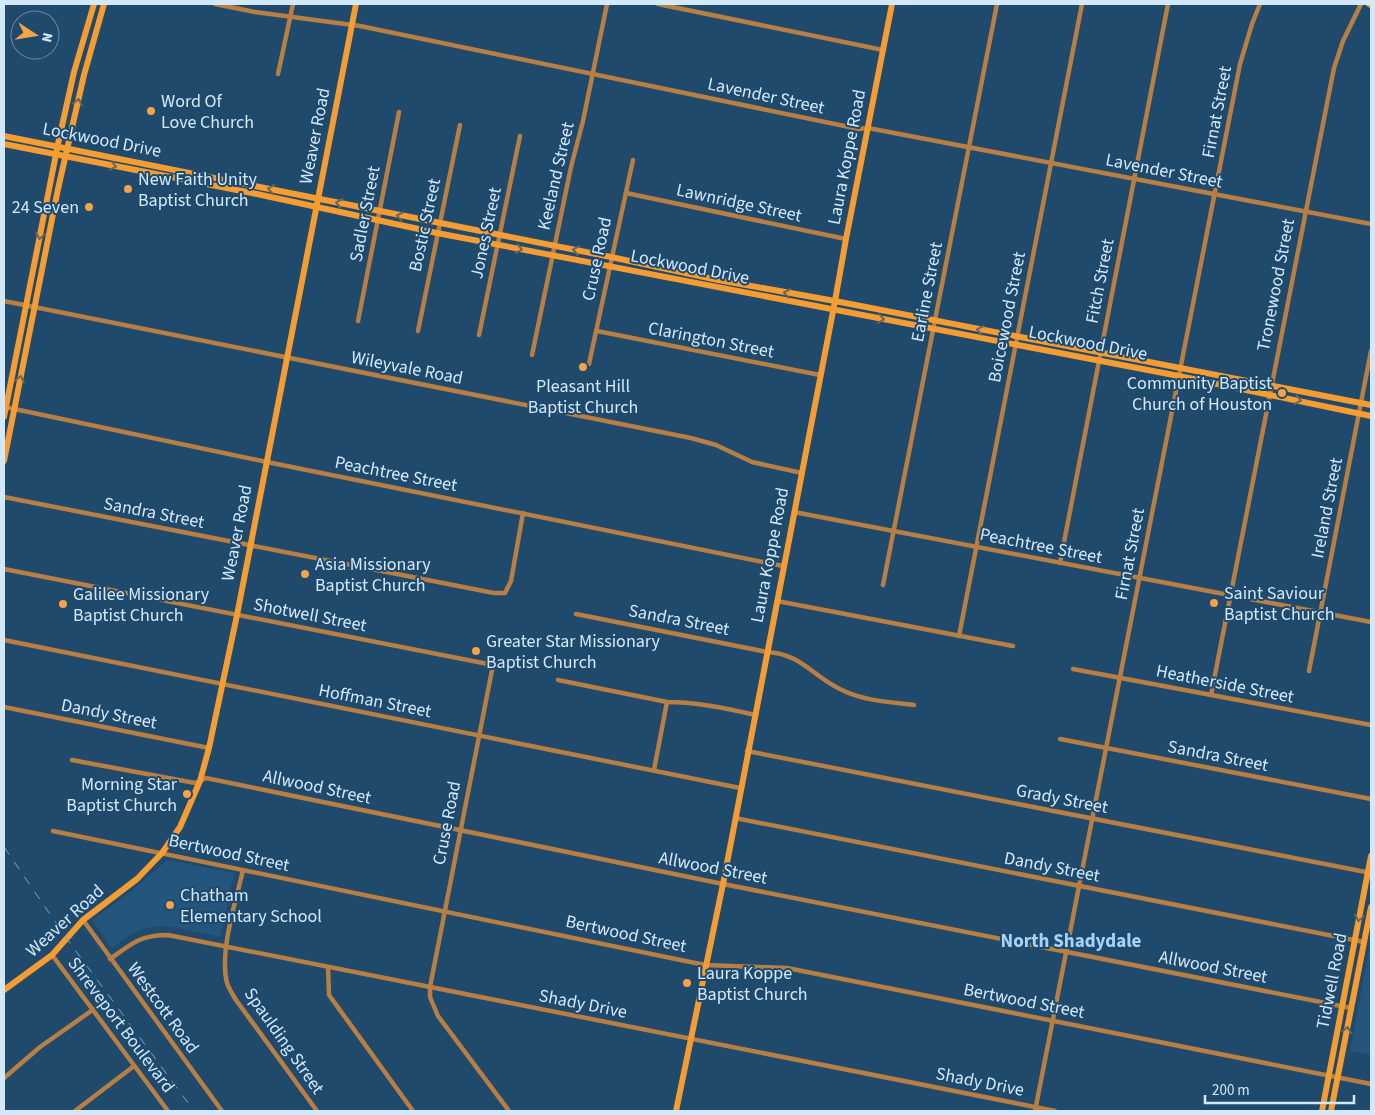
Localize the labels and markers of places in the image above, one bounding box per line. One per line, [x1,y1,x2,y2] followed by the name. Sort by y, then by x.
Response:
[161,89,254,135] place label: Word Of Love Church
[145,105,157,117] marker: Word Of Love Church
[138,167,257,213] place label: New Faith Unity Baptist Church
[122,183,134,195] marker: New Faith Unity Baptist Church
[12,195,79,220] place label: 24 Seven
[83,201,95,213] marker: 24 Seven
[577,361,589,373] marker: Pleasant Hill Baptist Church
[1127,371,1272,417] place label: Community Baptist Church of Houston
[528,374,638,420] place label: Pleasant Hill Baptist Church
[1276,387,1288,399] marker: Community Baptist Church of Houston
[315,552,431,598] place label: Asia Missionary Baptist Church
[299,568,311,580] marker: Asia Missionary Baptist Church
[1224,581,1335,627] place label: Saint Saviour Baptist Church
[73,582,210,628] place label: Galilee Missionary Baptist Church
[1208,597,1220,609] marker: Saint Saviour Baptist Church
[57,598,69,610] marker: Galilee Missionary Baptist Church
[486,629,660,675] place label: Greater Star Missionary Baptist Church
[470,645,482,657] marker: Greater Star Missionary Baptist Church
[66,772,178,818] place label: Morning Star Baptist Church
[181,788,193,800] marker: Morning Star Baptist Church
[180,883,322,929] place label: Chatham Elementary School
[164,899,176,911] marker: Chatham Elementary School
[697,961,808,1007] place label: Laura Koppe Baptist Church
[681,977,693,989] marker: Laura Koppe Baptist Church

